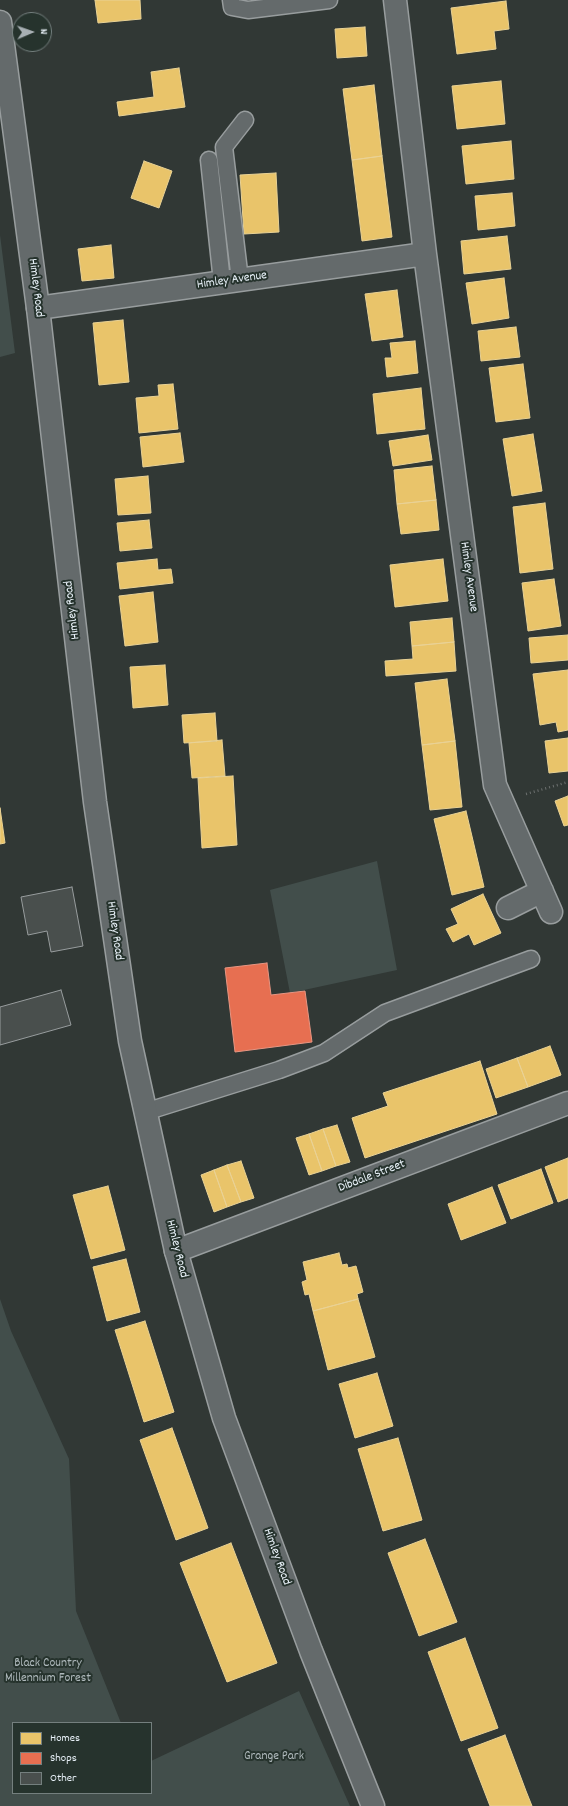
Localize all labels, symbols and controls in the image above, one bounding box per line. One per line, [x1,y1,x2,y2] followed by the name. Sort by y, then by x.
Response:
[12,12,52,52] north arrow
[35,29,51,35] text: N
[24,258,46,318] street label: Himley Road
[196,268,268,294] street label: Himley Avenue
[455,541,481,613] street label: Himley Avenue
[62,580,84,640] street label: Himley Road
[102,901,126,961] street label: Himley Road
[336,1157,408,1197] street label: Dibdale Street
[161,1218,191,1280] street label: Himley Road
[259,1526,293,1588] street label: Himley Road
[5,1656,91,1687] park label: Black Country Millennium Forest
[12,1722,152,1794] legend
[50,1730,80,1747] text: Homes
[244,1749,304,1765] park label: Grange Park
[50,1750,77,1767] text: Shops
[50,1770,77,1787] text: Other

